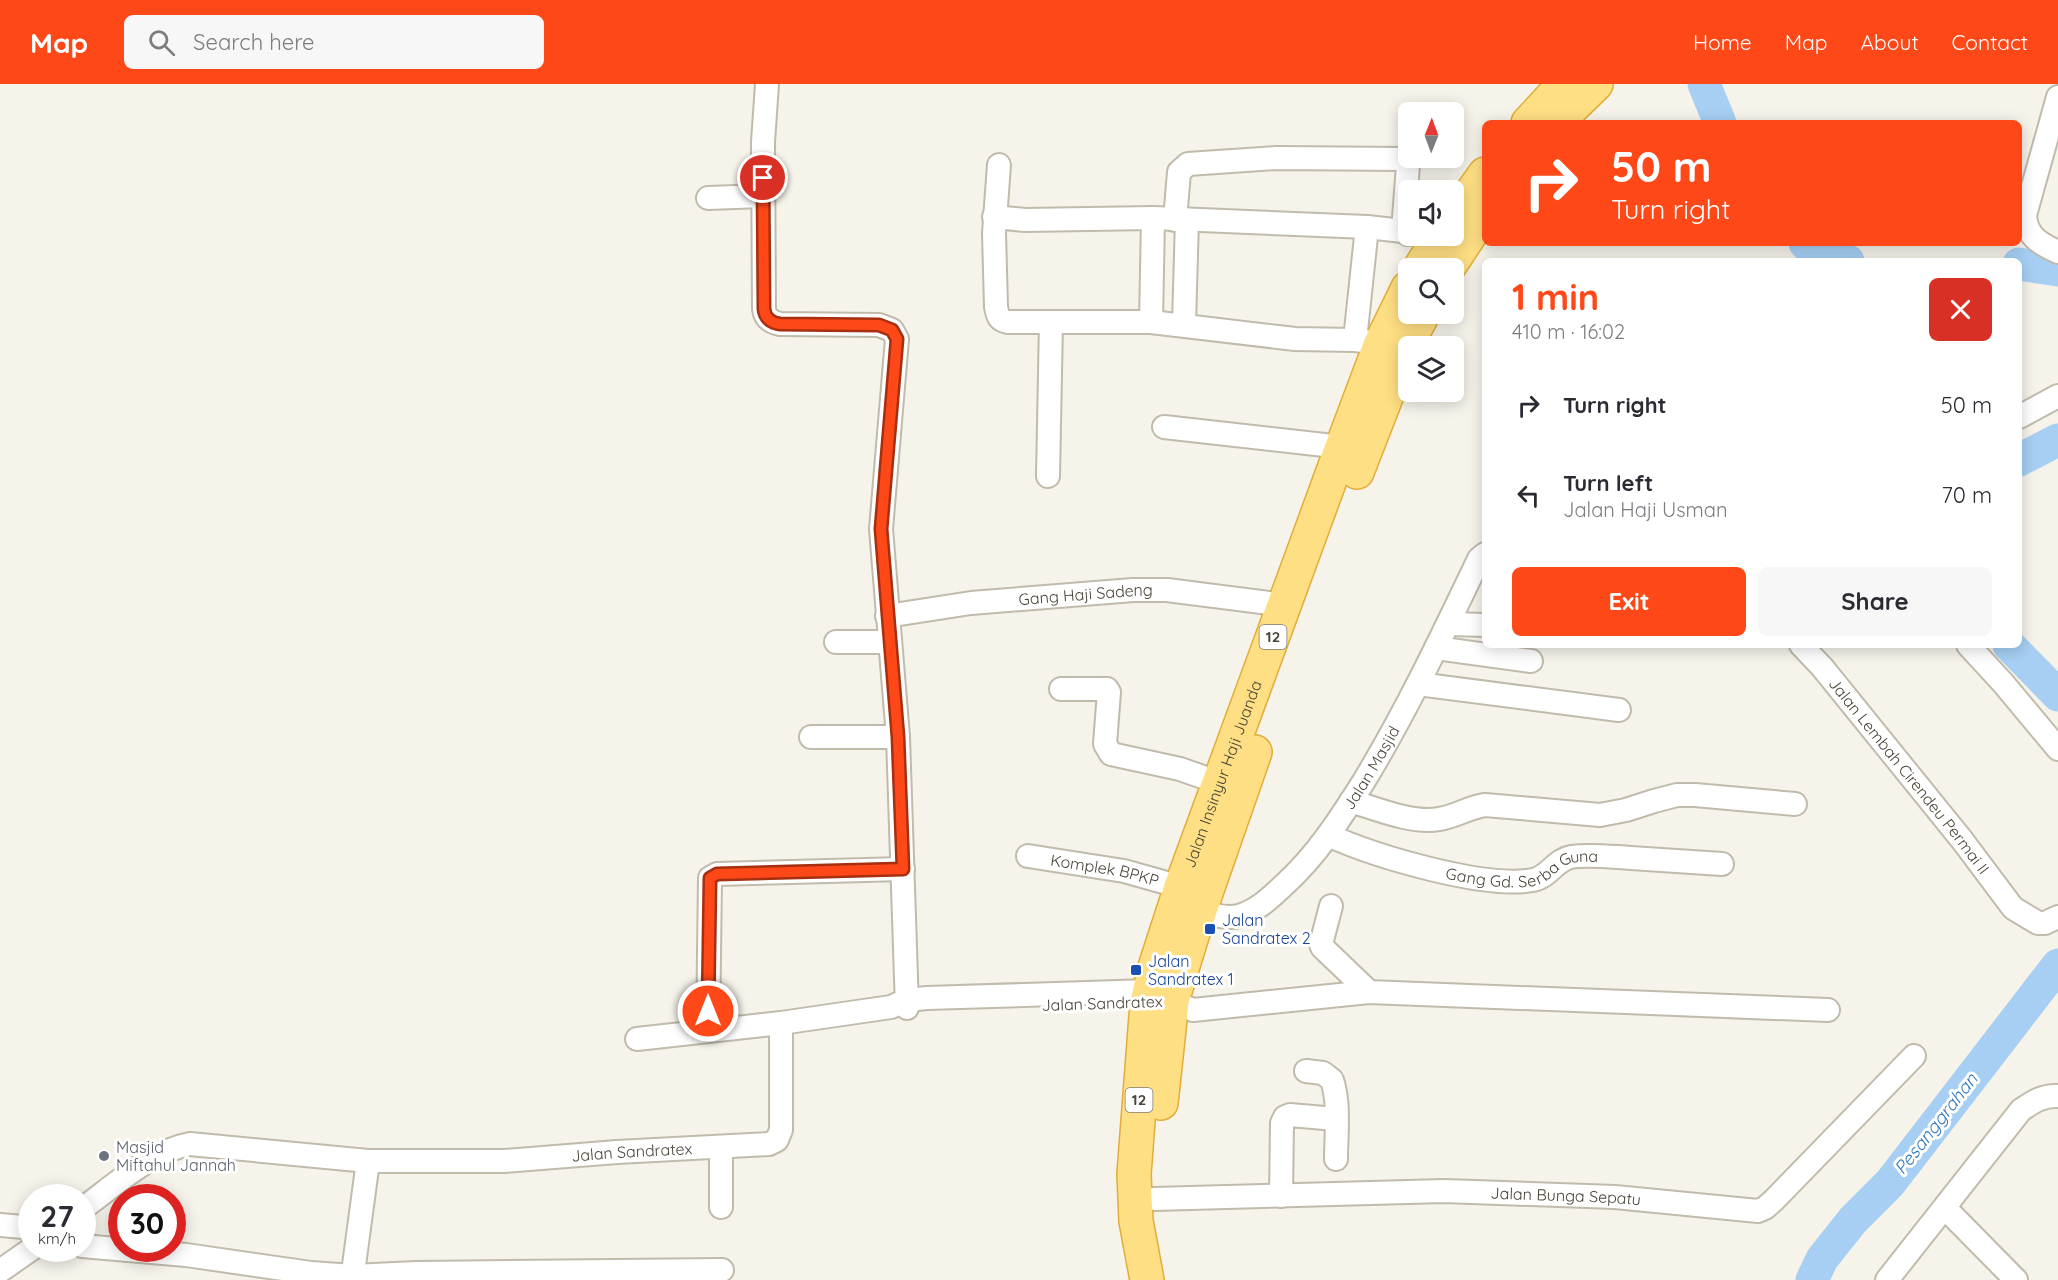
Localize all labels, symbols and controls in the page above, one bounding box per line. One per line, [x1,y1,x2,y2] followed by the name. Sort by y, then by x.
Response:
[124,15,544,69] search box
[30,25,88,60] text: Map
[145,26,178,59] icon: search
[193,28,315,56] text: Search here
[1693,29,1752,55] text: Home
[1785,29,1828,55] text: Map
[1861,29,1919,55] text: About
[1952,29,2028,55] text: Contact
[1398,102,1464,168] north arrow
[1398,102,1464,402] map controls
[1611,140,1711,193] text: 50 m
[1512,144,1590,222] icon: right
[737,152,788,203] pin
[746,161,779,194] icon: arrive
[1398,180,1464,246] button: sound
[1611,192,1730,226] text: Turn right
[1398,258,1464,324] button: search
[1512,274,1599,319] text: 1 min
[1929,278,1992,341] button: close
[1512,319,1625,344] text: 410 m · 16:02
[1398,336,1464,402] button: layers
[1512,389,1545,422] icon: right
[1563,391,1667,419] text: Turn right
[1941,391,1992,419] text: 50 m
[1563,469,1653,497] text: Turn left
[1512,479,1545,512] icon: left
[1942,481,1992,509] text: 70 m
[1563,497,1728,522] text: Jalan Haji Usman
[1512,567,1746,636] button: Exit
[1758,567,1992,636] button: Share
[1018,580,1153,609] street label: Gang Haji Sadeng
[1260,625,1286,649] road number: 12
[1825,674,1994,878] street label: Jalan Lembah Cirendeu Permai II
[1179,677,1266,870] street label: Jalan Insinyur Haji Juanda
[1338,722,1404,813] street label: Jalan Masjid
[1444,846,1598,892] street label: Gang Gd. Serba Guna
[1049,850,1161,890] street label: Komplek BPKP
[1222,910,1311,948] place label: Jalan Sandratex 2
[1203,922,1217,936] marker: Jalan Sandratex 2
[1148,951,1234,989] place label: Jalan Sandratex 1
[1129,963,1143,977] marker: Jalan Sandratex 1
[676,979,740,1043] position arrow
[1041,991,1163,1015] street label: Jalan Sandratex
[1889,1068,1983,1179] water label: Pesanggrahan
[1126,1088,1152,1112] road number: 12
[116,1137,236,1175] place label: Masjid Miftahul Jannah
[570,1138,693,1166] street label: Jalan Sandratex
[97,1149,111,1163] marker: Masjid Miftahul Jannah
[1490,1183,1642,1209] street label: Jalan Bunga Sepatu
[108,1184,186,1262] speed limit sign: 30
[40,1197,74,1235] text: 27
[38,1229,76,1248] text: km/h

